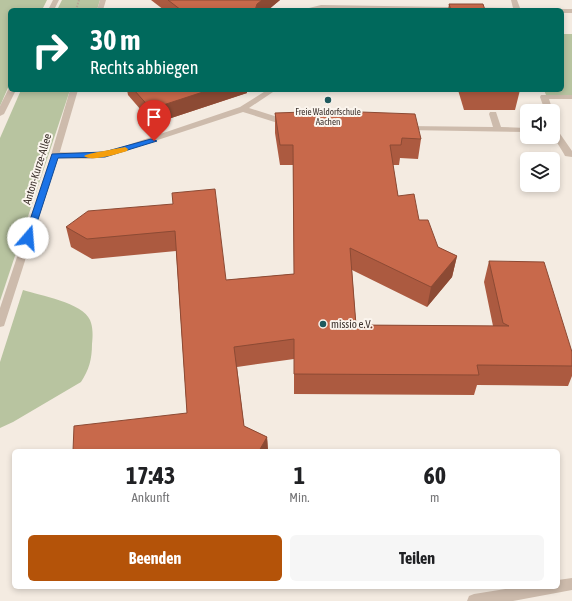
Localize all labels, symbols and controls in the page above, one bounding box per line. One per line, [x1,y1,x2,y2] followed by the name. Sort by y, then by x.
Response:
[24,24,76,76] icon: right
[90,24,140,56] text: 30 m
[90,57,199,78] text: Rechts abbiegen
[323,95,333,105] marker: Freie Waldorfschule Aachen
[137,100,171,141] pin
[520,104,560,192] map controls
[520,104,560,144] button: sound
[143,106,165,128] icon: arrive
[295,107,361,127] place label: Freie Waldorfschule Aachen
[21,132,53,206] street label: Anton-Kurze-Allee
[520,152,560,192] button: layers
[7,217,49,259] position arrow
[331,318,372,330] place label: missio e.V.
[318,319,328,329] marker: missio e.V.
[126,462,175,489] text: 17:43
[294,462,305,489] text: 1
[424,462,446,489] text: 60
[131,490,170,505] text: Ankunft
[289,490,310,505] text: Min.
[430,490,439,505] text: m
[28,535,282,581] button: Beenden
[290,535,544,581] button: Teilen

